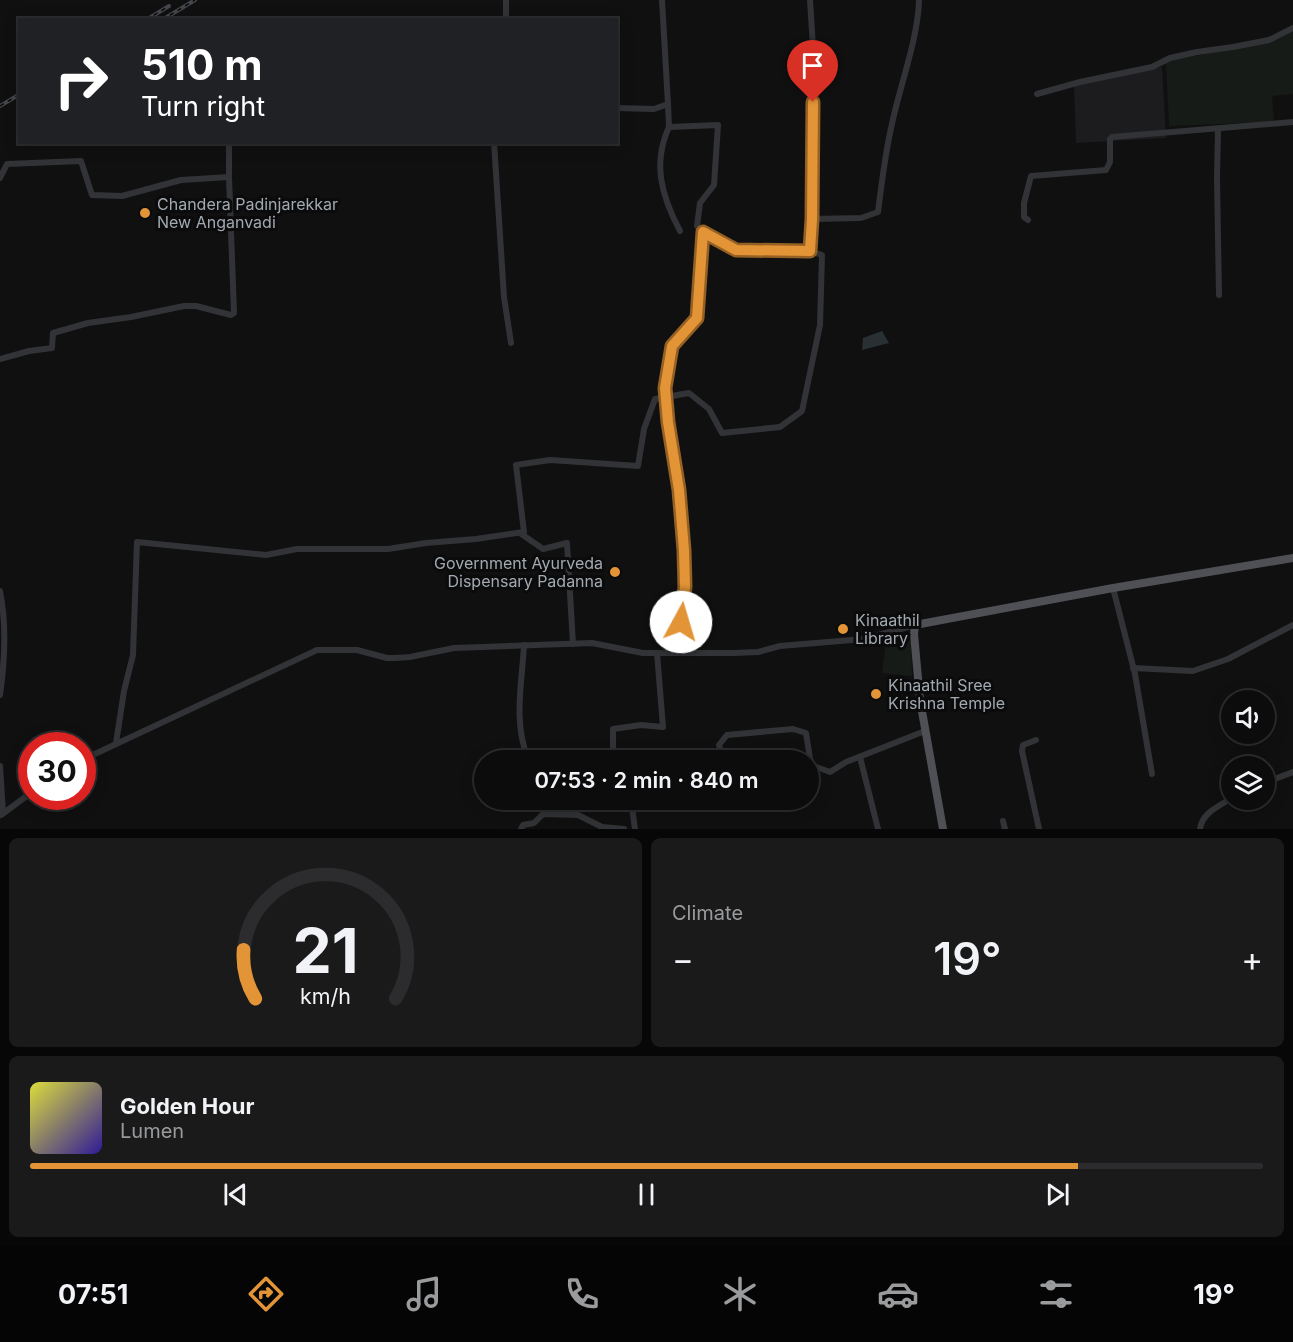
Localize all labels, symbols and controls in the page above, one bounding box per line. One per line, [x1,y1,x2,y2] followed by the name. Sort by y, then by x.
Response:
[141,39,263,90] text: 510 m
[787,40,838,102] pin
[42,42,120,120] icon: right
[796,49,829,82] icon: arrive
[141,90,265,123] text: Turn right
[157,194,338,232] place label: Chandera Padinjarekkar New Anganvadi
[138,206,152,220] marker: Chandera Padinjarekkar New Anganvadi
[434,553,603,591] place label: Government Ayurveda Dispensary Padanna
[608,565,622,579] marker: Government Ayurveda Dispensary Padanna
[649,590,713,654] position arrow
[855,610,920,648] place label: Kinaathil Library
[836,622,850,636] marker: Kinaathil Library
[888,675,1005,713] place label: Kinaathil Sree Krishna Temple
[869,687,883,701] marker: Kinaathil Sree Krishna Temple
[1221,690,1275,810] map controls
[1221,690,1275,744] button: sound
[18,732,96,810] speed limit sign: 30
[1221,756,1275,810] button: layers
[535,767,758,793] text: 07:53 · 2 min · 840 m
[672,901,743,925] text: Climate
[292,913,359,988] text: 21
[933,931,1002,986] text: 19°
[672,939,694,979] text: −
[1241,939,1263,979] text: +
[300,984,351,1010] text: km/h
[120,1093,254,1119] text: Golden Hour
[120,1119,184,1143] text: Lumen
[219,1178,252,1211] icon: previous
[630,1178,663,1211] icon: pause
[1041,1178,1074,1211] icon: next
[245,1273,287,1315] icon: directions
[403,1273,445,1315] icon: music
[561,1273,603,1315] icon: phone
[719,1273,761,1315] icon: climate
[877,1273,919,1315] icon: car
[1035,1273,1077,1315] icon: filters
[58,1278,128,1311] text: 07:51
[1193,1278,1235,1311] text: 19°

